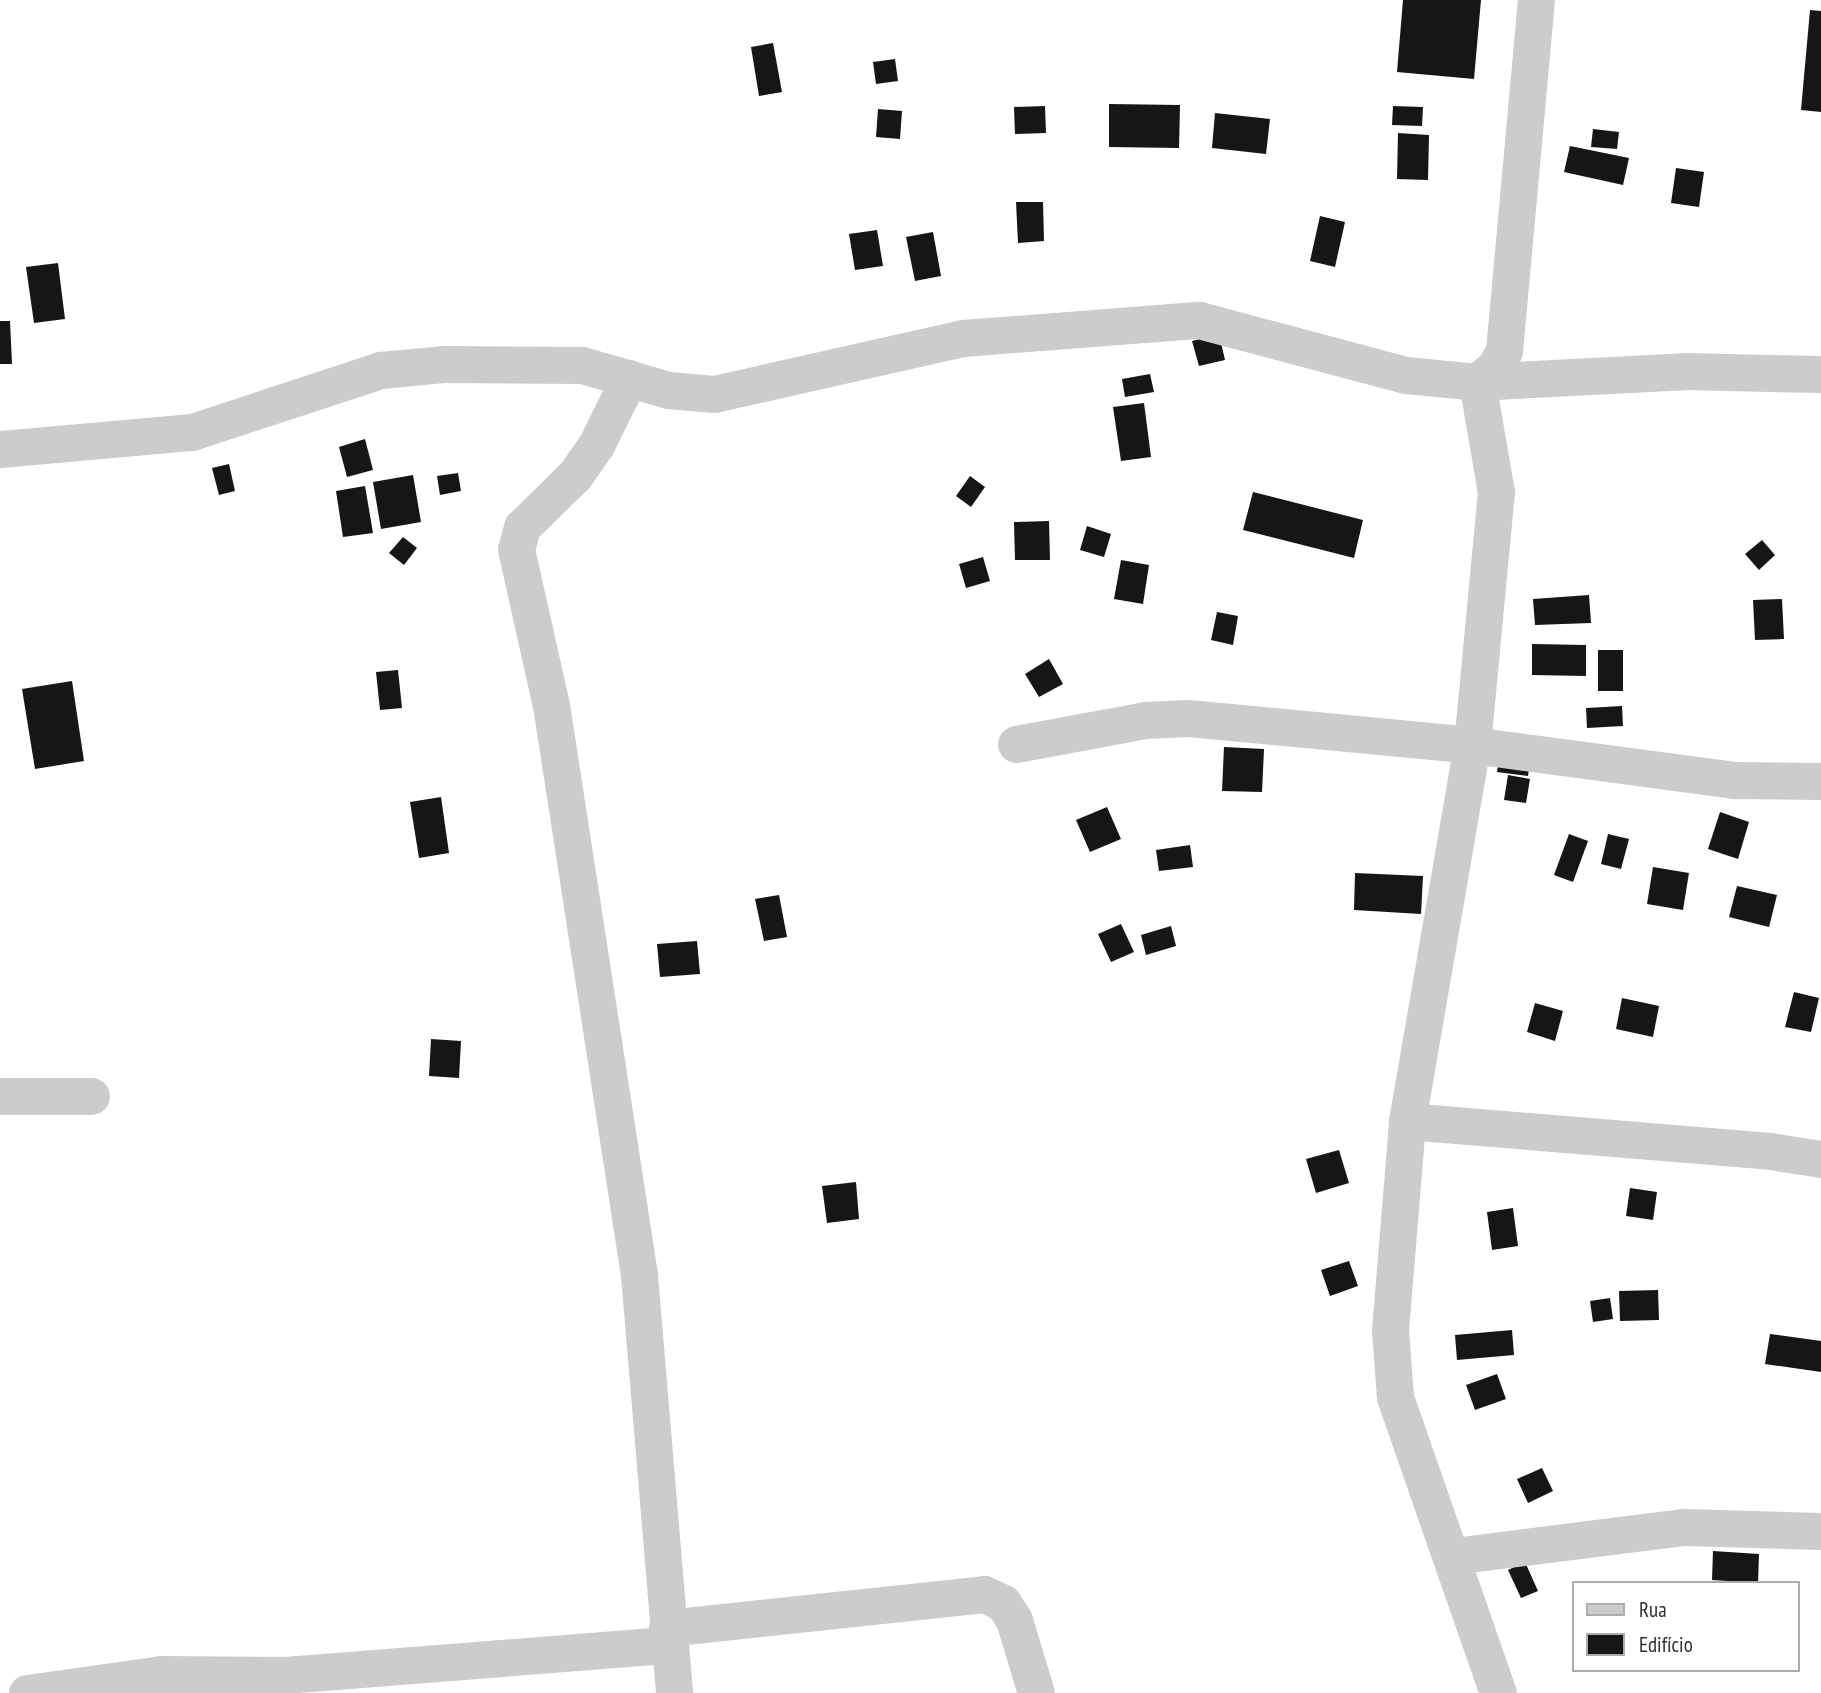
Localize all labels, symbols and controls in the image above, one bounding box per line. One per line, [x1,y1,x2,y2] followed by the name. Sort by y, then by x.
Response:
[1573,1581,1800,1672] legend
[1639,1596,1667,1623] text: Rua
[1639,1631,1693,1658] text: Edifício

